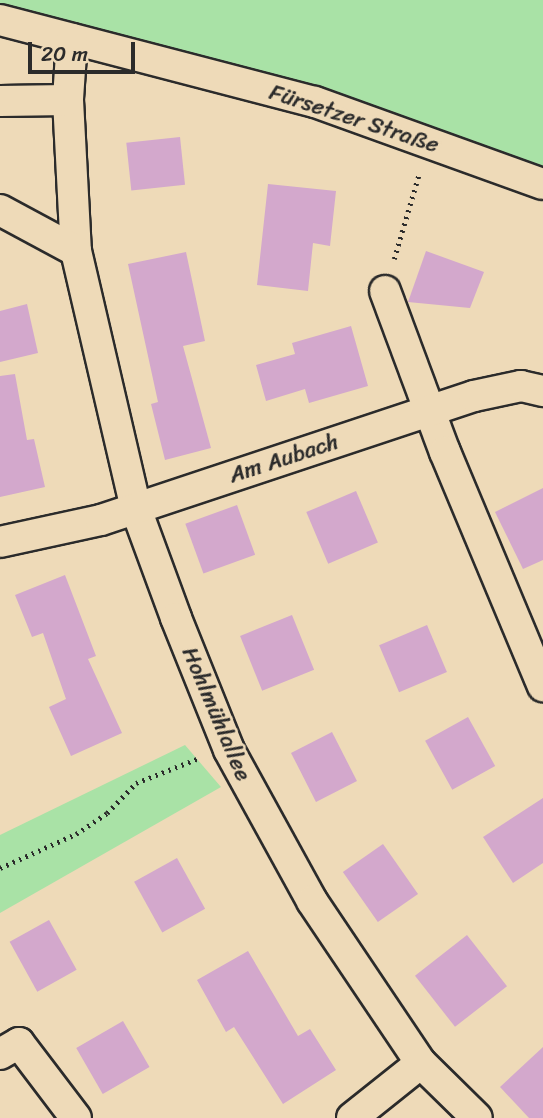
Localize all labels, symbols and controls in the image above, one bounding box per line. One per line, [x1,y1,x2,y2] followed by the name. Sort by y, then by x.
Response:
[32,28,138,72] scale bar
[41,35,88,73] text: 20 m
[265,78,443,160] street label: Fürsetzer Straße
[226,428,342,490] street label: Am Aubach
[175,643,257,785] street label: Hohlmühlallee

